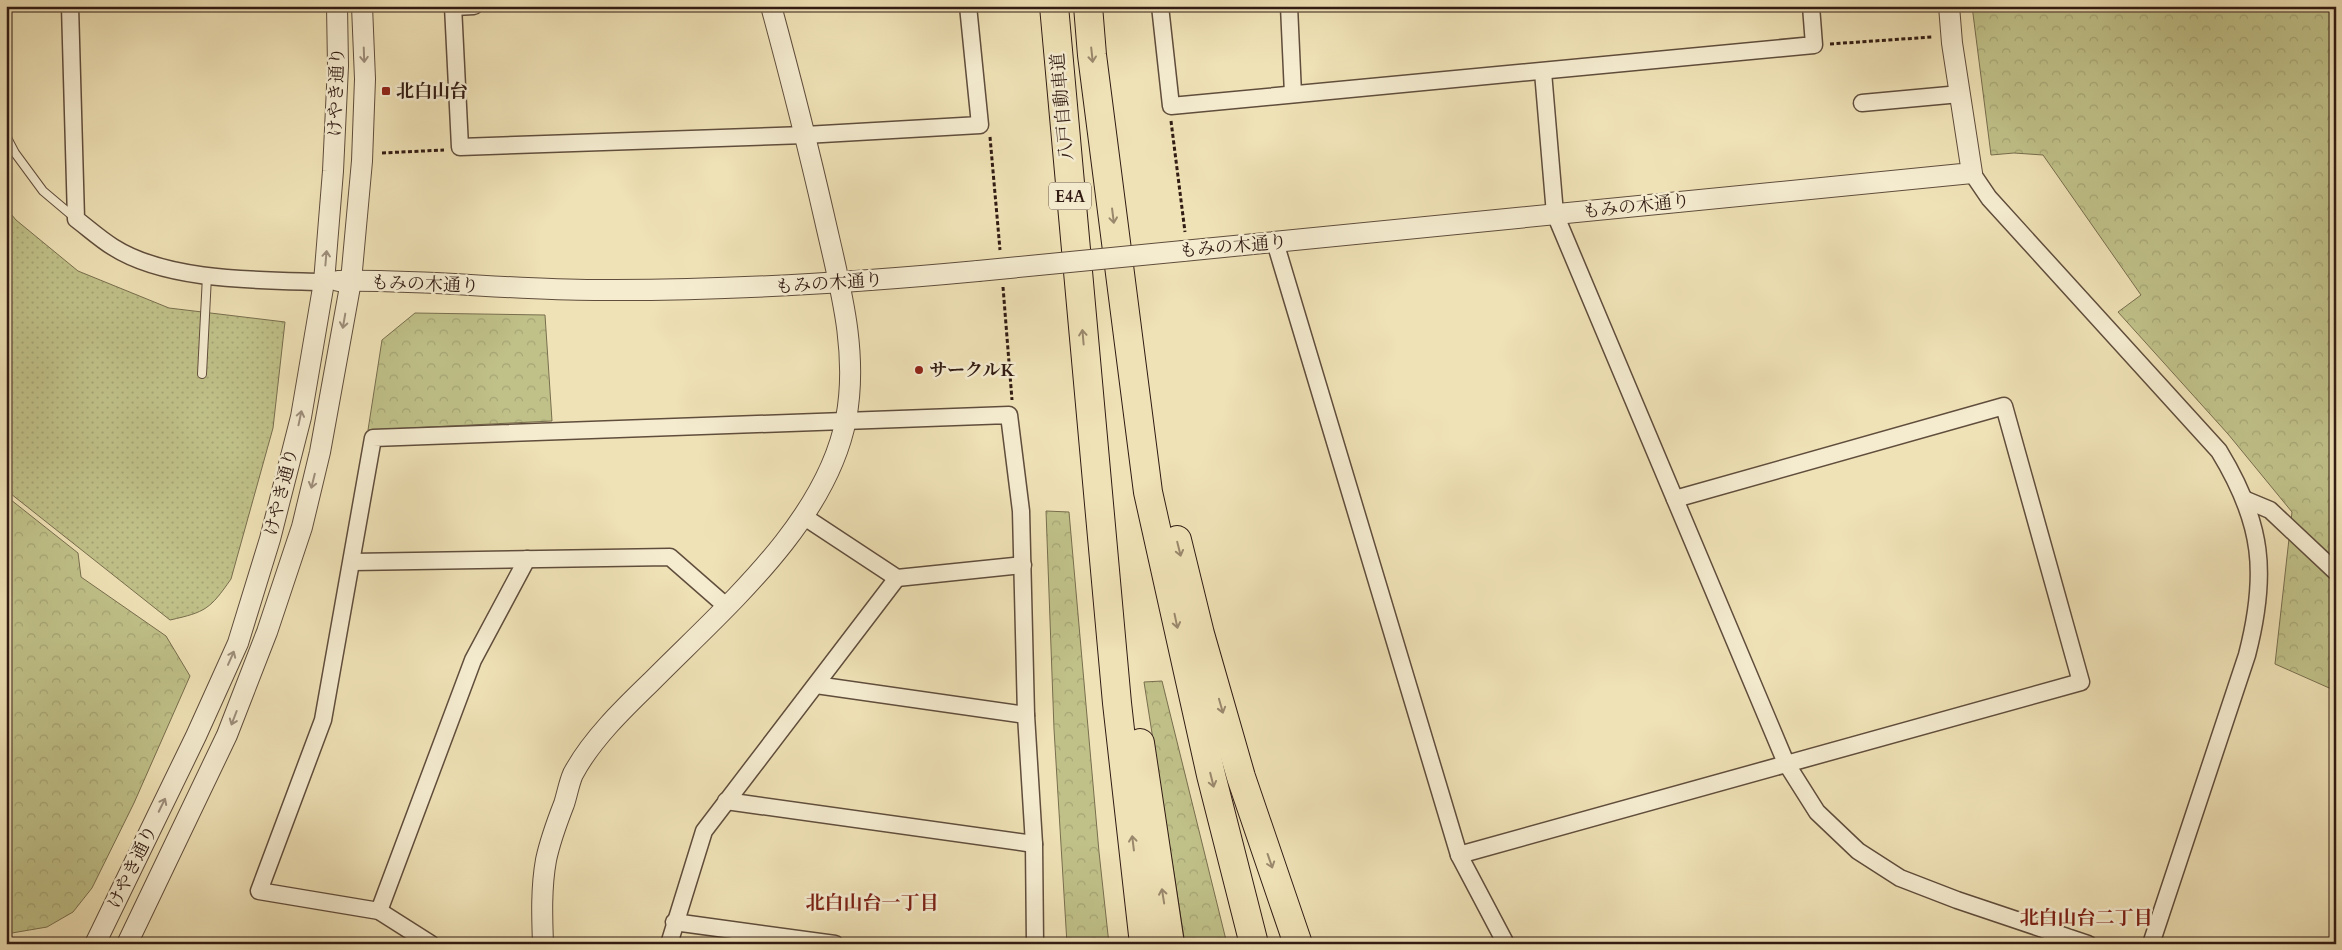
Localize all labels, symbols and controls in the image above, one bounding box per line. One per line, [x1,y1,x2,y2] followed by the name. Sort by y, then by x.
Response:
[322,47,351,137] street label: けやき通り
[359,47,368,63] one-way arrow
[1087,47,1097,63] one-way arrow
[1045,52,1080,162] street label: 八戸自動車道
[396,79,468,104] place label: 北白山台
[380,85,392,97] marker: 北白山台
[1049,182,1091,210] road number: E4A
[1581,188,1691,225] street label: もみの木通り
[1108,208,1118,224] one-way arrow
[1178,229,1288,264] street label: もみの木通り
[321,250,331,266] one-way arrow
[774,267,884,300] street label: もみの木通り
[371,270,479,299] street label: もみの木通り
[338,313,348,329] one-way arrow
[1079,330,1088,346] one-way arrow
[929,358,1015,383] place label: サークルK
[913,364,925,376] marker: サークルK
[296,411,305,427] one-way arrow
[258,445,305,539] street label: けやき通り
[308,472,317,488] one-way arrow
[1175,541,1184,557] one-way arrow
[1172,613,1181,629] one-way arrow
[227,651,236,666] one-way arrow
[1217,698,1226,714] one-way arrow
[229,709,238,725] one-way arrow
[1208,771,1217,787] one-way arrow
[158,798,167,813] one-way arrow
[101,821,163,913] street label: けやき通り
[1128,835,1138,851] one-way arrow
[1266,853,1275,869] one-way arrow
[1158,888,1168,904] one-way arrow
[805,890,939,916] district label: 北白山台一丁目
[2019,905,2153,931] district label: 北白山台二丁目

